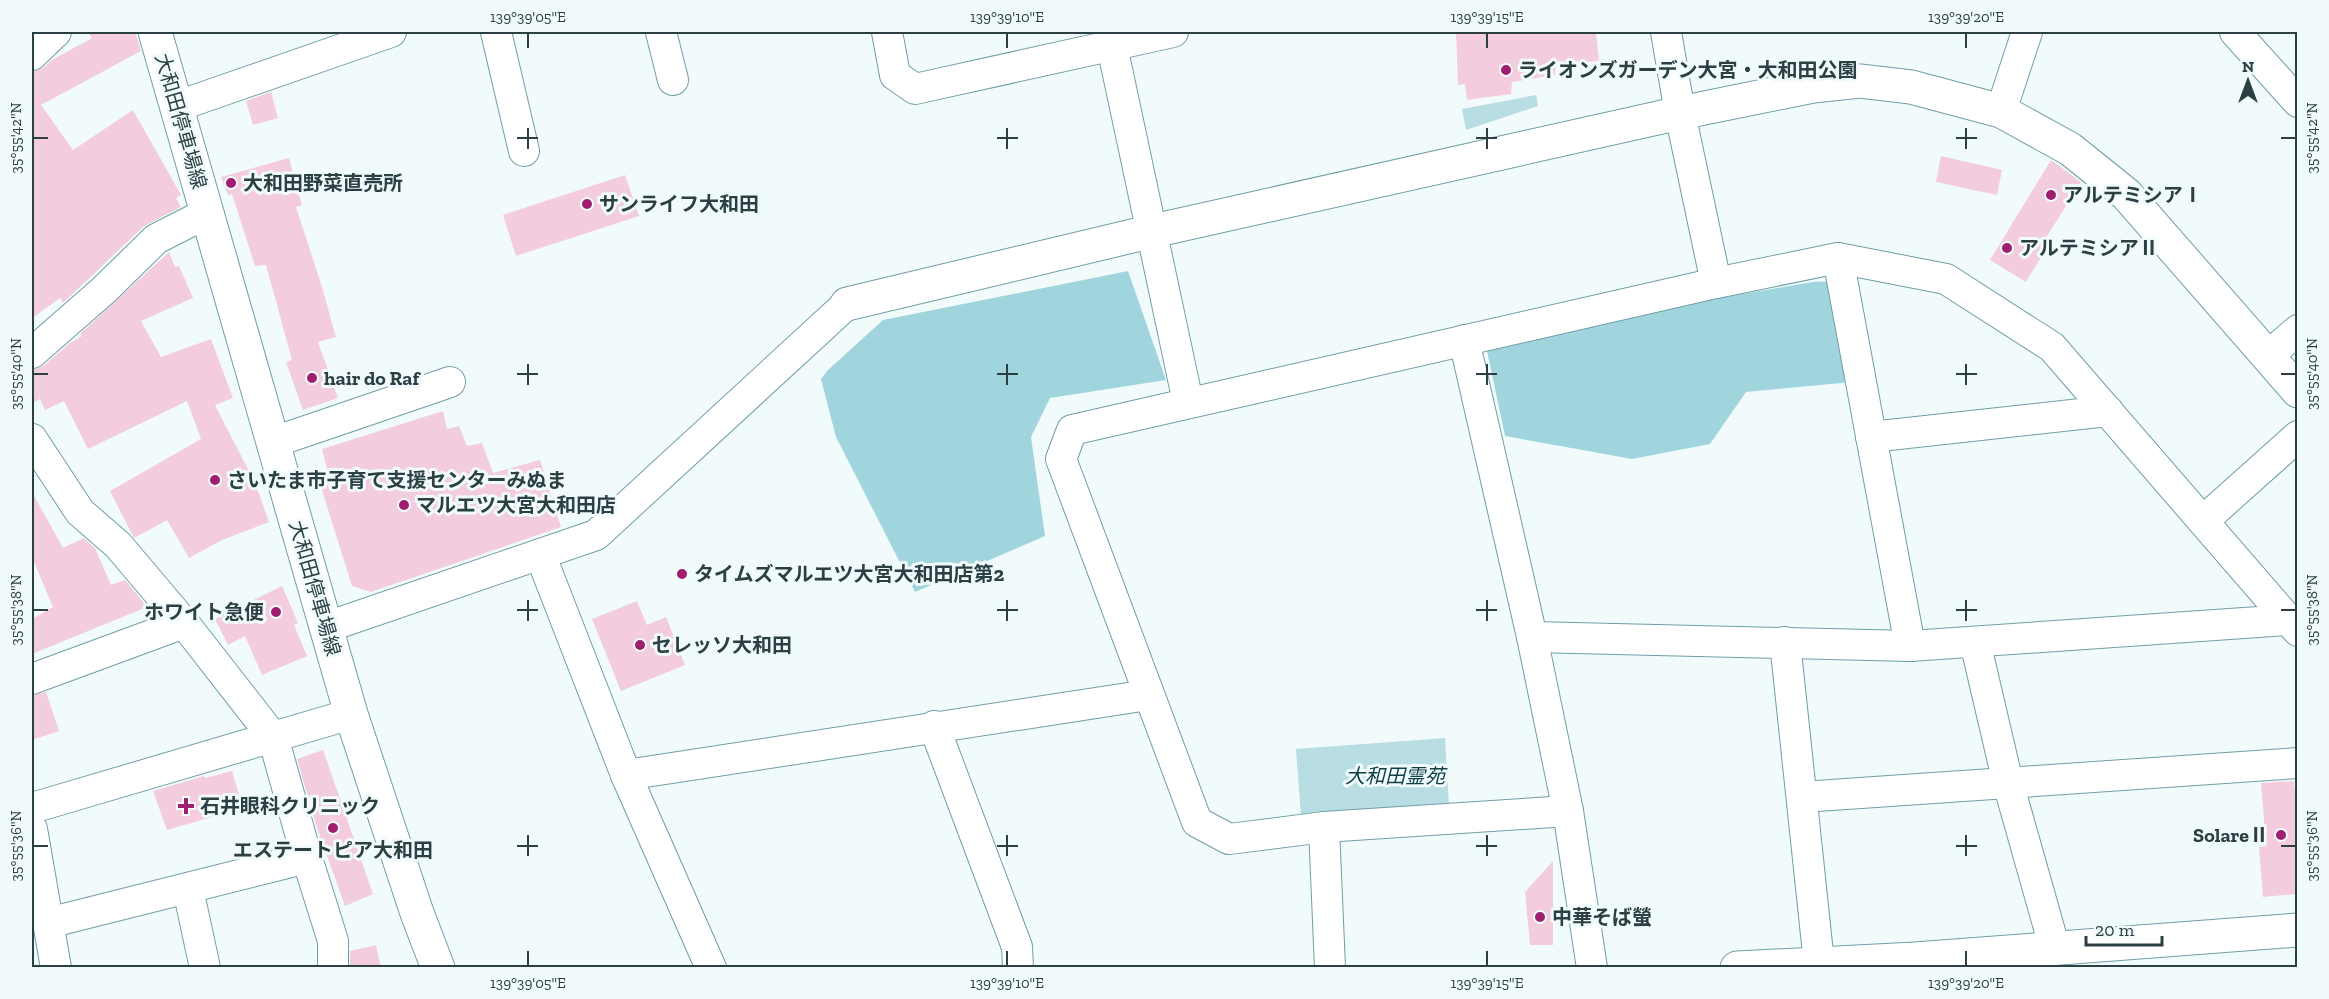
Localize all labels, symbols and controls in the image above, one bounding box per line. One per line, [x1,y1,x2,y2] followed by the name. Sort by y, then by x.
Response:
[490,8,566,26] text: 139°39'05"E
[970,8,1044,26] text: 139°39'10"E
[1450,8,1524,26] text: 139°39'15"E
[1928,8,2004,26] text: 139°39'20"E
[150,50,212,192] street label: 大和田停車場線
[2218,51,2278,111] north arrow
[2242,57,2254,76] text: N
[1518,58,1858,82] place label: ライオンズガーデン大宮・大和田公園
[1499,63,1513,77] marker: ライオンズガーデン大宮・大和田公園
[7,102,25,174] text: 35°55'42"N
[2303,102,2321,174] text: 35°55'42"N
[243,171,403,195] place label: 大和田野菜直売所
[224,176,238,190] marker: 大和田野菜直売所
[2063,183,2203,207] place label: アルテミシアⅠ
[2044,188,2058,202] marker: アルテミシアⅠ
[599,192,759,216] place label: サンライフ大和田
[580,197,594,211] marker: サンライフ大和田
[2019,236,2159,260] place label: アルテミシアⅡ
[2000,241,2014,255] marker: アルテミシアⅡ
[7,338,25,410] text: 35°55'40"N
[2303,338,2321,410] text: 35°55'40"N
[324,366,421,390] place label: hair do Raf
[305,371,319,385] marker: hair do Raf
[227,468,566,492] place label: さいたま市子育て支援センターみぬま
[208,473,222,487] marker: さいたま市子育て支援センターみぬま
[416,493,616,517] place label: マルエツ大宮大和田店
[397,498,411,512] marker: マルエツ大宮大和田店
[284,517,346,659] street label: 大和田停車場線
[694,562,1005,586] place label: タイムズマルエツ大宮大和田店第2
[675,567,689,581] marker: タイムズマルエツ大宮大和田店第2
[7,574,25,646] text: 35°55'38"N
[2303,574,2321,646] text: 35°55'38"N
[144,600,264,624] place label: ホワイト急便
[269,605,283,619] marker: ホワイト急便
[652,633,792,657] place label: セレッソ大和田
[633,638,647,652] marker: セレッソ大和田
[1345,764,1448,788] park label: 大和田霊苑
[200,794,380,818] place label: 石井眼科クリニック
[177,797,195,815] marker: 石井眼科クリニック
[7,810,25,882] text: 35°55'36"N
[2303,810,2321,882] text: 35°55'36"N
[326,821,340,835] marker: エステートピア大和田
[2193,823,2269,847] place label: SolareⅡ
[2274,828,2288,842] marker: SolareⅡ
[233,838,433,862] place label: エステートピア大和田
[1552,905,1652,929] place label: 中華そば螢
[2086,909,2162,947] scale bar
[1533,910,1547,924] marker: 中華そば螢
[2095,919,2135,941] text: 20 m
[490,974,566,992] text: 139°39'05"E
[970,974,1044,992] text: 139°39'10"E
[1450,974,1524,992] text: 139°39'15"E
[1928,974,2004,992] text: 139°39'20"E

